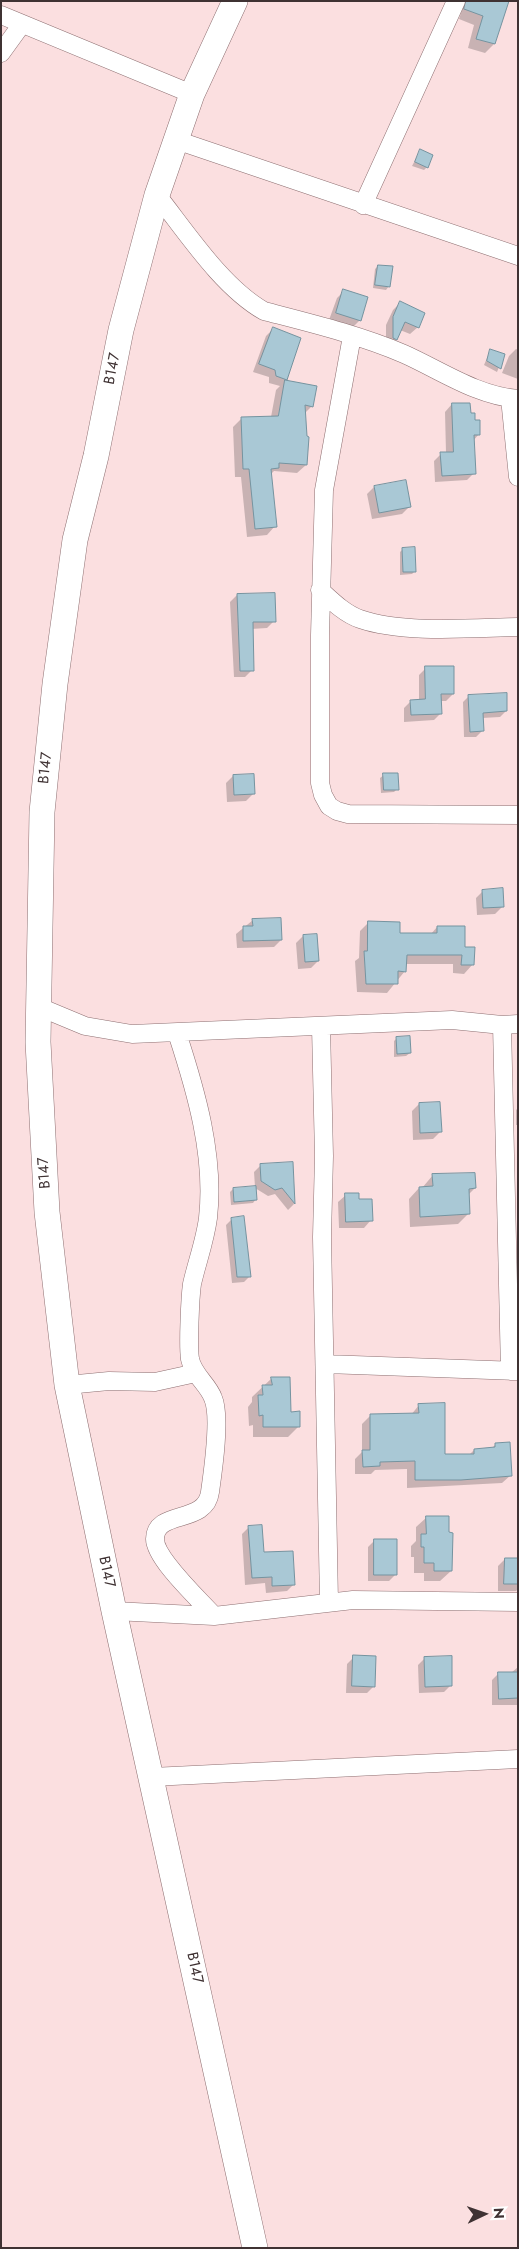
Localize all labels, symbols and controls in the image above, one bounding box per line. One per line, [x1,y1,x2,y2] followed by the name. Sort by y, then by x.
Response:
[101,352,125,386] street label: B147
[35,751,57,785] street label: B147
[35,1157,55,1189] street label: B147
[94,1555,118,1589] street label: B147
[182,1951,206,1985] street label: B147
[459,2189,509,2239] north arrow
[489,2207,509,2219] text: N

